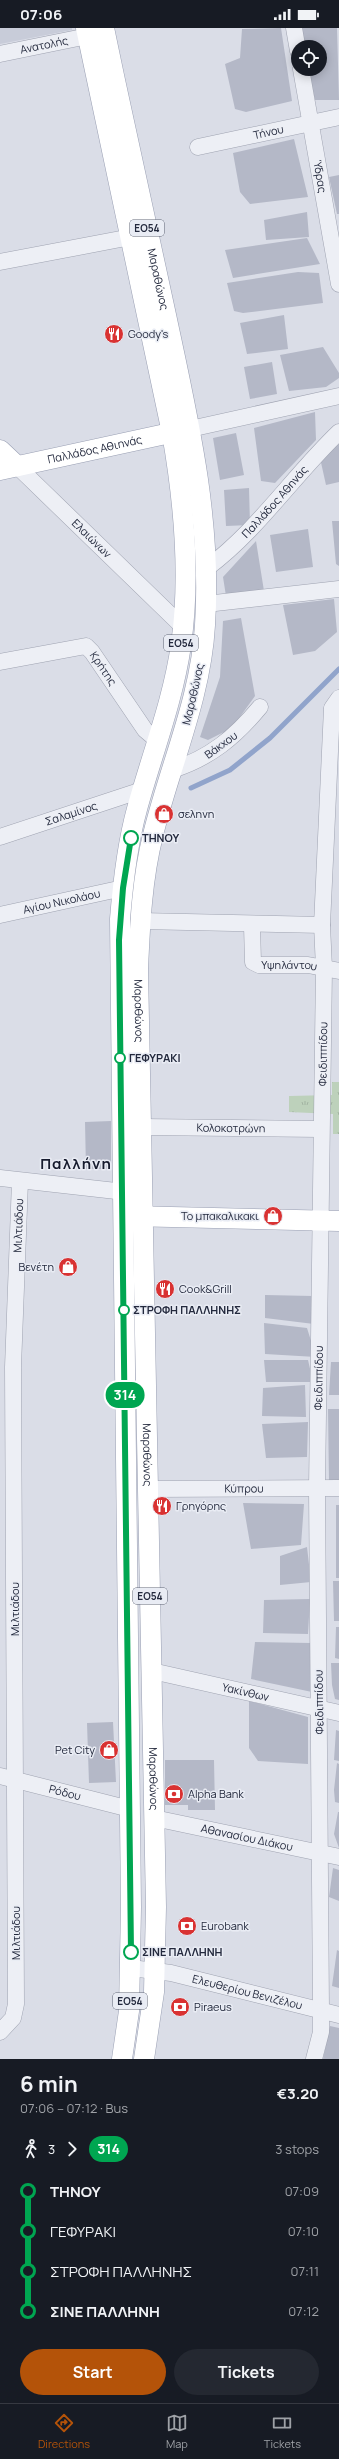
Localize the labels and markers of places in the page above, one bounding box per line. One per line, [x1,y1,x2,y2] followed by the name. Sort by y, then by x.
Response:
[103,323,125,345] restaurant icon: Goody's
[128,326,169,341] place label: Goody's
[153,803,175,825] shop icon: σεληνη
[178,806,214,821] place label: σεληνη
[123,830,139,846] marker: ΤΗΝΟΥ
[142,830,179,845] place label: ΤΗΝΟΥ
[129,1050,181,1065] place label: ΓΕΦΥΡΑΚΙ
[114,1052,126,1064] marker: ΓΕΦΥΡΑΚΙ
[262,1205,284,1227] shop icon: Το μπακαλικακι
[181,1208,259,1223] place label: Το μπακαλικακι
[57,1256,79,1278] shop icon: Βενέτη
[19,1259,54,1274] place label: Βενέτη
[154,1278,176,1300] restaurant icon: Cook&Grill
[179,1281,232,1296] place label: Cook&Grill
[133,1302,241,1317] place label: ΣΤΡΟΦΗ ΠΑΛΛΗΝΗΣ
[118,1304,130,1316] marker: ΣΤΡΟΦΗ ΠΑΛΛΗΝΗΣ
[151,1495,173,1517] restaurant icon: Γρηγόρης
[176,1498,226,1513] place label: Γρηγόρης
[98,1739,120,1761] shop icon: Pet City
[55,1742,95,1757] place label: Pet City
[163,1783,185,1805] bank icon: Alpha Bank
[188,1786,244,1801] place label: Alpha Bank
[176,1915,198,1937] bank icon: Eurobank
[201,1918,249,1933] place label: Eurobank
[123,1944,139,1960] marker: ΣΙΝΕ ΠΑΛΛΗΝΗ
[142,1944,223,1959] place label: ΣΙΝΕ ΠΑΛΛΗΝΗ
[169,1996,191,2018] bank icon: Piraeus
[194,1999,232,2014] place label: Piraeus

